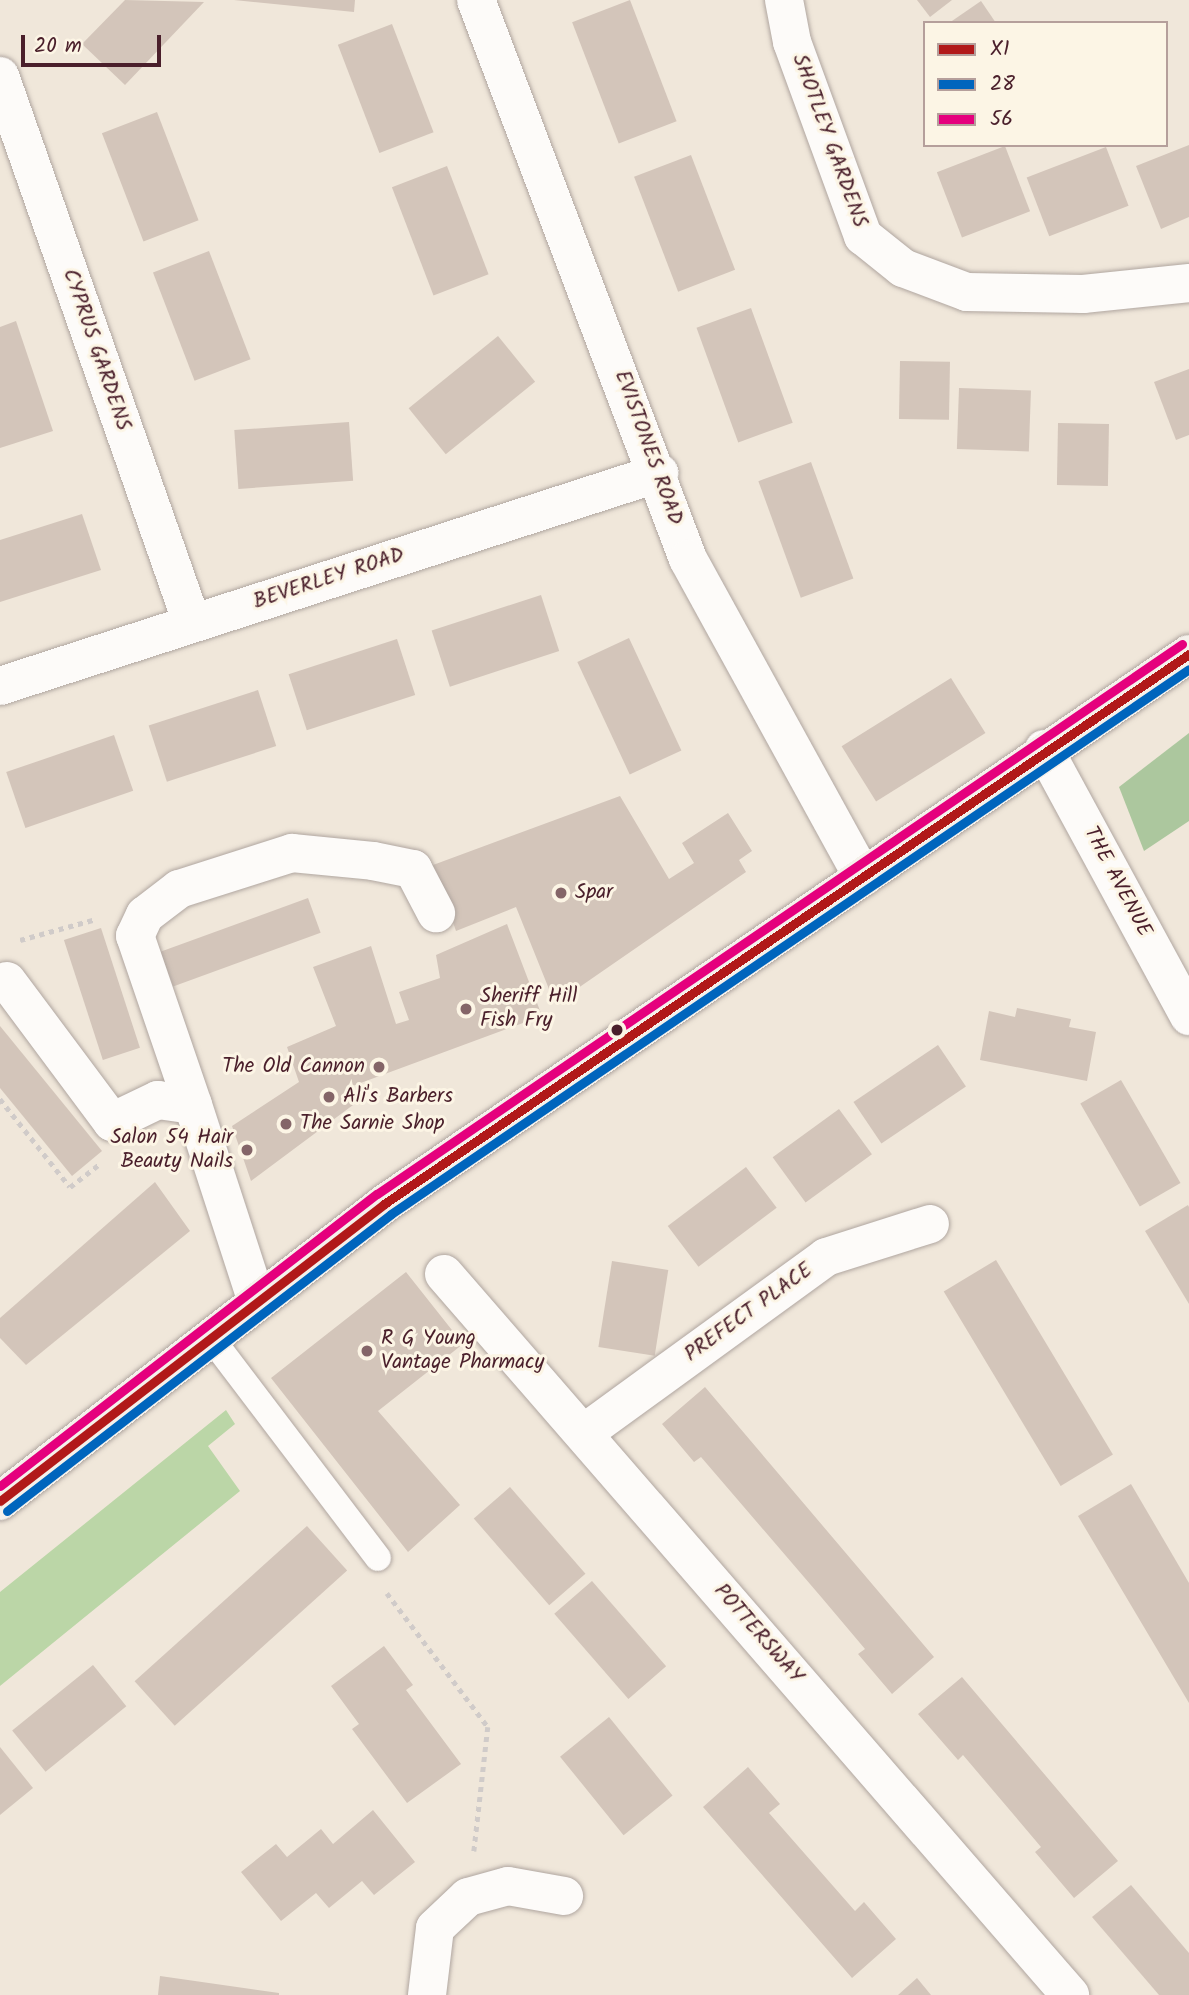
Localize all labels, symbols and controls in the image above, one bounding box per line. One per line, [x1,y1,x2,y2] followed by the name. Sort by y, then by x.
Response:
[24,21,164,65] scale bar
[923,21,1168,147] legend
[34,30,82,63] text: 20 m
[990,33,1010,66] text: X1
[786,51,872,231] street label: SHOTLEY GARDENS
[990,68,1015,101] text: 28
[990,103,1013,136] text: 56
[56,266,136,434] street label: CYPRUS GARDENS
[608,367,688,529] street label: EVISTONES ROAD
[250,543,408,615] street label: BEVERLEY ROAD
[1077,823,1157,941] street label: THE AVENUE
[575,880,613,906] place label: Spar
[553,885,569,901] marker: Spar
[480,984,577,1034] place label: Sheriff Hill Fish Fry
[458,1001,474,1017] marker: Sheriff Hill Fish Fry
[610,1023,624,1037] unlabelled marker
[222,1054,365,1080] place label: The Old Cannon
[371,1059,387,1075] marker: The Old Cannon
[343,1084,453,1110] place label: Ali's Barbers
[321,1089,337,1105] marker: Ali's Barbers
[300,1111,444,1137] place label: The Sarnie Shop
[278,1116,294,1132] marker: The Sarnie Shop
[111,1125,233,1175] place label: Salon 54 Hair Beauty Nails
[239,1142,255,1158] marker: Salon 54 Hair Beauty Nails
[680,1258,818,1368] street label: PREFECT PLACE
[381,1326,544,1376] place label: R G Young Vantage Pharmacy
[359,1343,375,1359] marker: R G Young Vantage Pharmacy
[708,1579,808,1689] street label: POTTERSWAY

